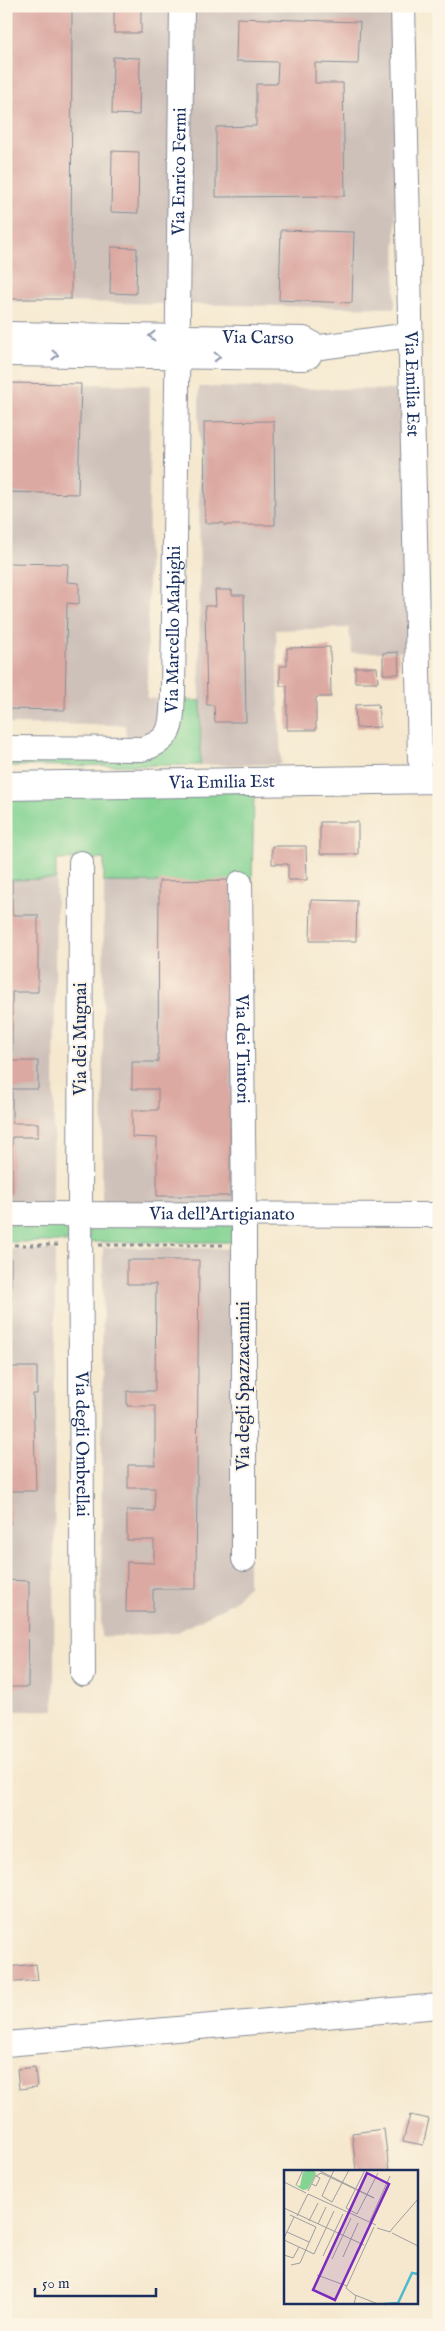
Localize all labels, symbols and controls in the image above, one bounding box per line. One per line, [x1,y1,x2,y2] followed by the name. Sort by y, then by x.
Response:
[167,107,192,237] street label: Via Enrico Fermi
[221,326,294,350] street label: Via Carso
[399,330,424,437] street label: Via Emilia Est
[147,331,155,341] one-way arrow
[51,349,59,360] one-way arrow
[214,352,222,362] one-way arrow
[160,545,186,715] street label: Via Marcello Malpighi
[168,770,275,795] street label: Via Emilia Est
[70,982,93,1096] street label: Via dei Mugnai
[230,993,254,1104] street label: Via dei Tintori
[148,1203,295,1226] street label: Via dell'Artigianato
[233,1301,256,1472] street label: Via degli Spazzacamini
[70,1370,93,1517] street label: Via degli Ombrellai
[284,2170,418,2304] inset map
[35,2266,156,2298] scale bar
[42,2274,70,2293] text: 50 m

